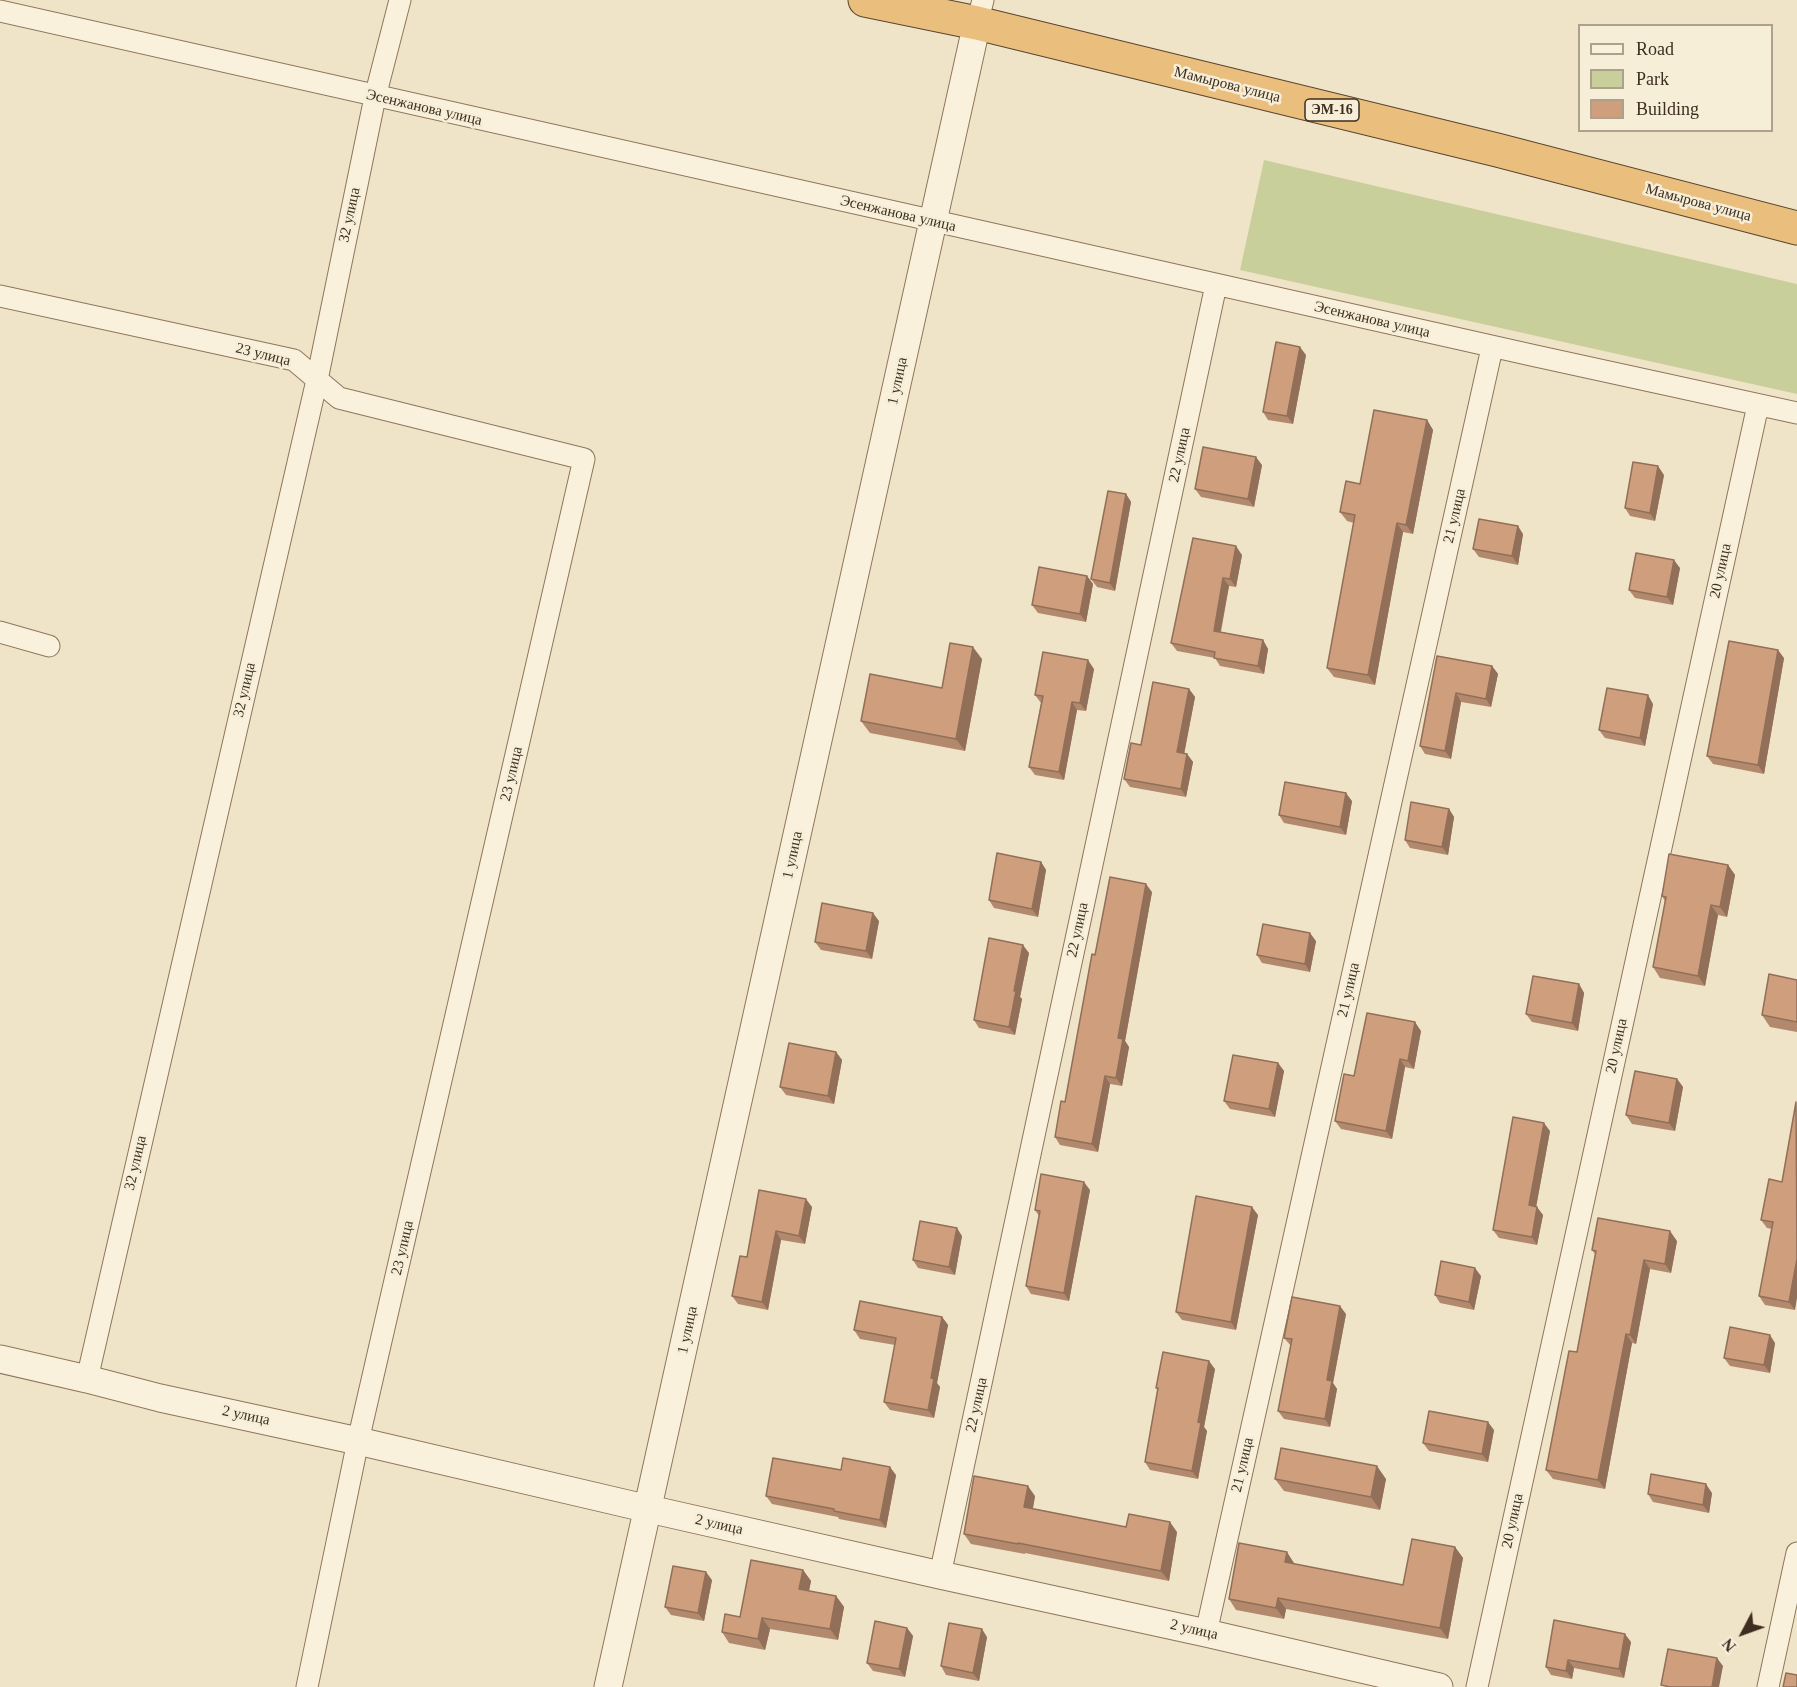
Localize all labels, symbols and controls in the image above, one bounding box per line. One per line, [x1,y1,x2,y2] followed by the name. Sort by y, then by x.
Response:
[1578,24,1773,132] legend
[1636,39,1674,59] text: Road
[1172,63,1282,107] street label: Мамырова улица
[1636,69,1669,89] text: Park
[364,86,484,130] street label: Эсенжанова улица
[1305,99,1359,121] road number: ЭМ-16
[1636,99,1699,119] text: Building
[1643,180,1753,226] street label: Мамырова улица
[335,186,365,244] street label: 32 улица
[838,192,958,236] street label: Эсенжанова улица
[1312,298,1432,342] street label: Эсенжанова улица
[234,340,292,370] street label: 23 улица
[884,356,912,406] street label: 1 улица
[1165,426,1195,484] street label: 22 улица
[1440,487,1470,545] street label: 21 улица
[1706,542,1736,600] street label: 20 улица
[230,661,260,719] street label: 32 улица
[497,745,527,803] street label: 23 улица
[779,830,807,880] street label: 1 улица
[1063,901,1093,959] street label: 22 улица
[1334,961,1364,1019] street label: 21 улица
[1602,1017,1632,1075] street label: 20 улица
[121,1134,151,1192] street label: 32 улица
[388,1219,418,1277] street label: 23 улица
[674,1305,702,1355] street label: 1 улица
[962,1376,992,1434] street label: 22 улица
[221,1402,271,1430] street label: 2 улица
[1228,1436,1258,1494] street label: 21 улица
[1498,1492,1528,1550] street label: 20 улица
[693,1511,745,1539] street label: 2 улица
[1713,1603,1773,1663] north arrow
[1168,1616,1220,1644] street label: 2 улица
[1719,1635,1739,1655] text: N

